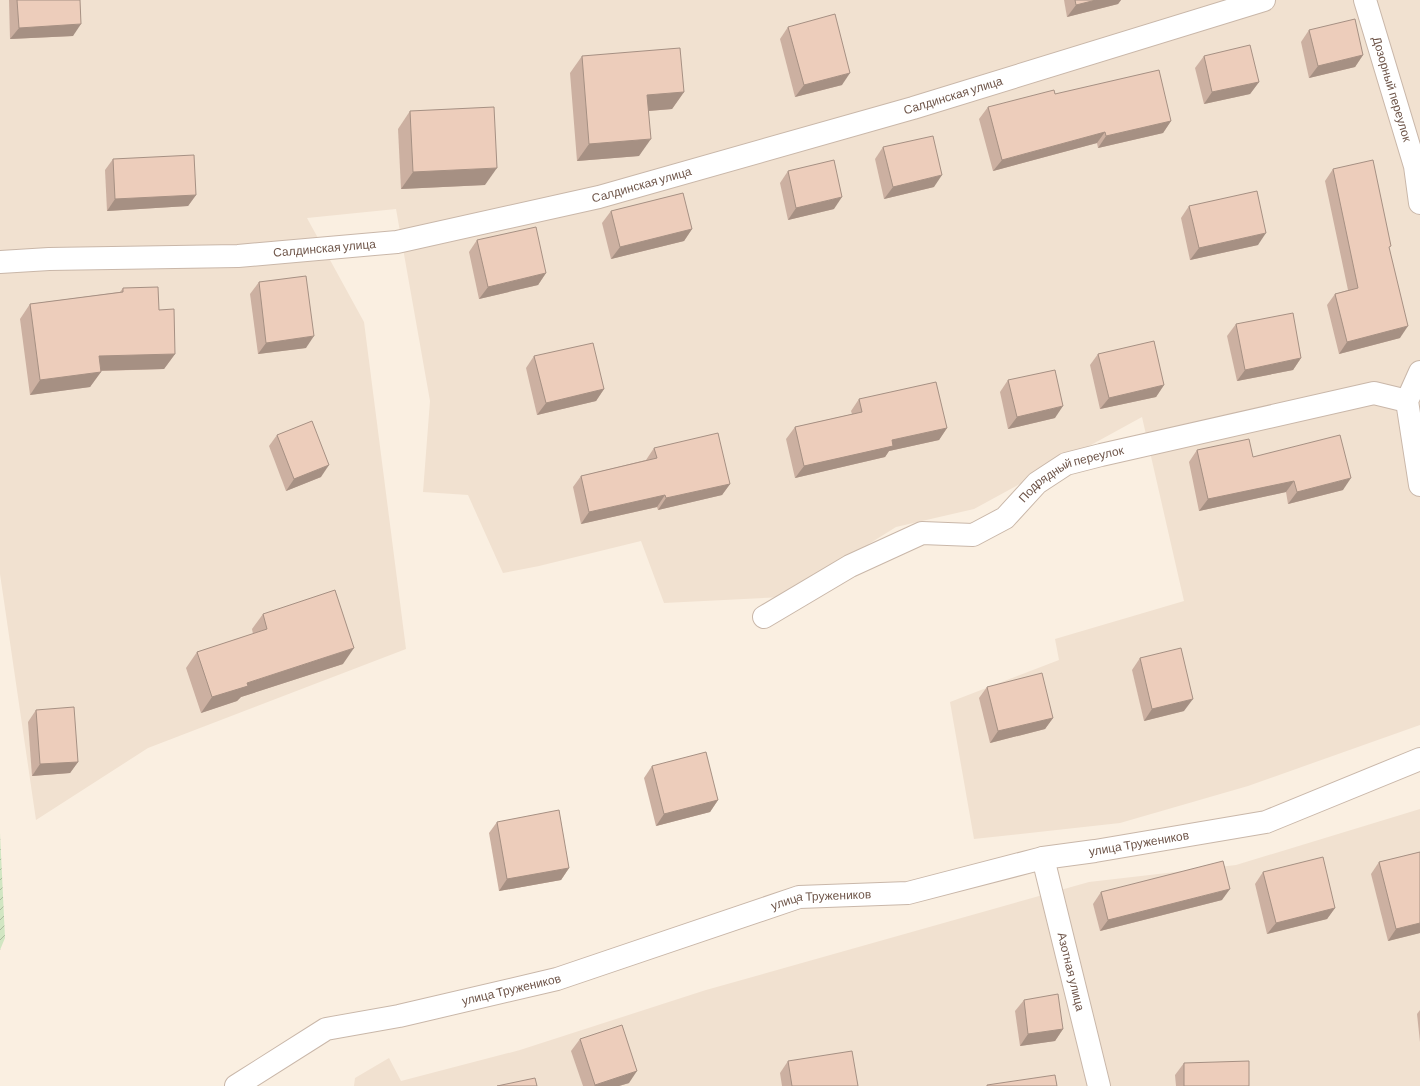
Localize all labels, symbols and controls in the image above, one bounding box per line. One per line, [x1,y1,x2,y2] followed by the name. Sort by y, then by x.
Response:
[1369,34,1415,144] street label: Дозорный переулок
[902,73,1004,116] street label: Салдинская улица
[590,163,693,204] street label: Салдинская улица
[273,236,377,259] street label: Салдинская улица
[1015,442,1126,505] street label: Подрядный переулок
[1088,827,1190,859] street label: улица Тружеников
[769,886,871,913] street label: улица Тружеников
[1055,931,1088,1012] street label: Азотная улица
[460,970,562,1008] street label: улица Тружеников

